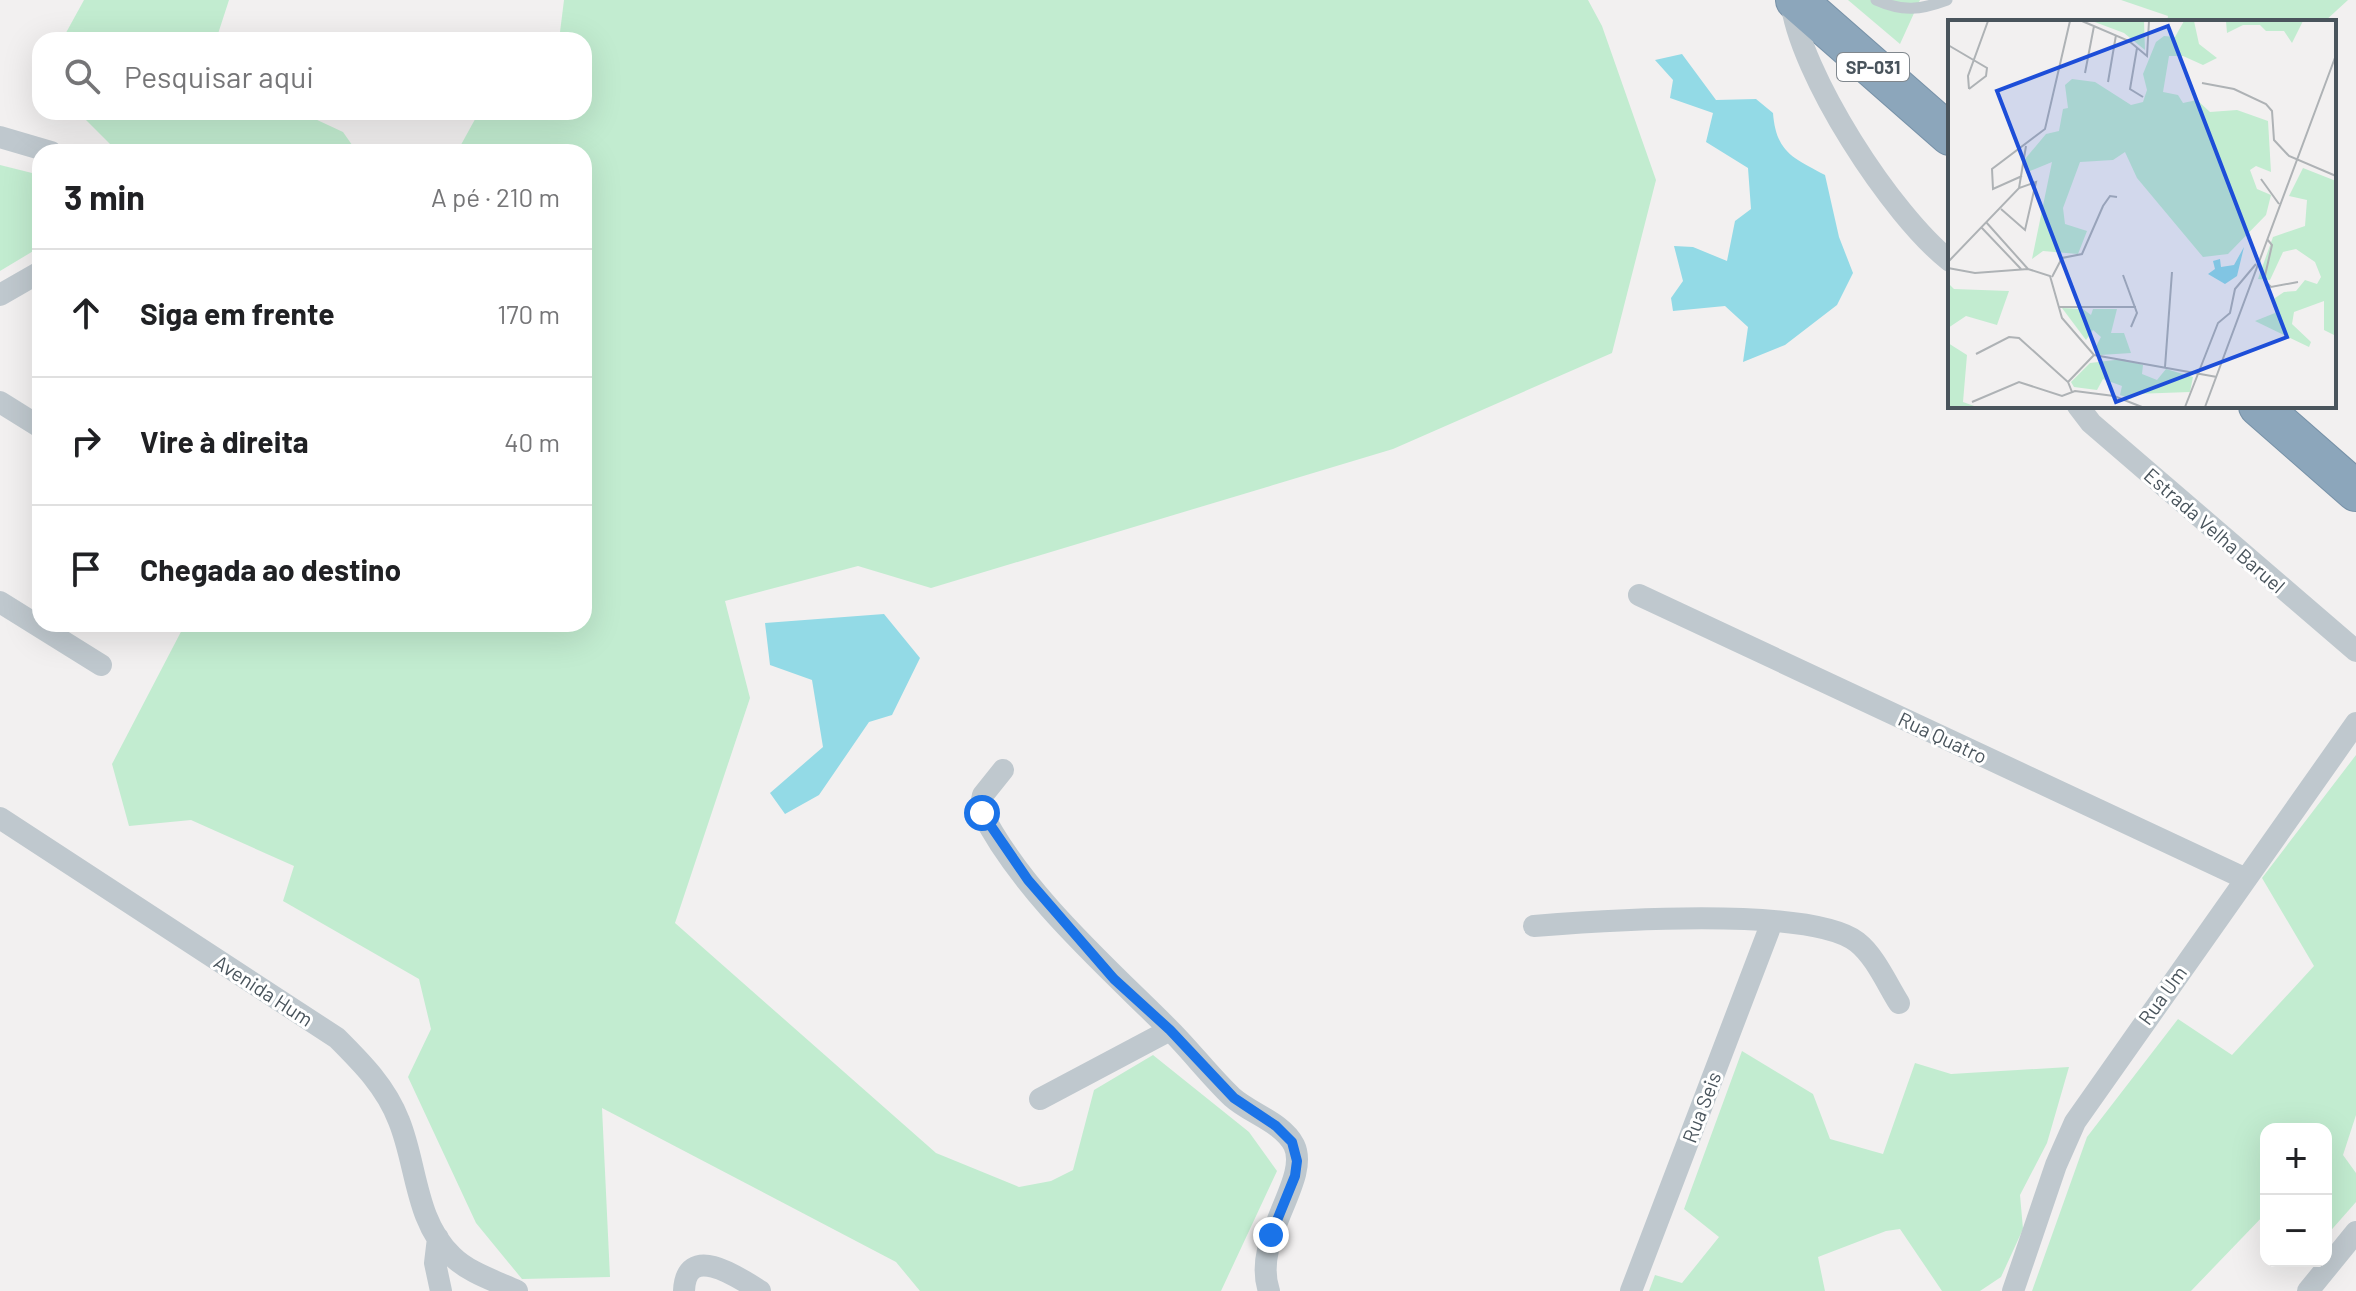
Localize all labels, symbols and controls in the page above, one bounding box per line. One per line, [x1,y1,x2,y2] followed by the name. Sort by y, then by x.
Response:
[1948,20,2336,408] inset map
[32,32,592,120] search box
[1837,53,1909,81] road number: SP-031
[60,54,104,98] icon: search
[124,58,314,94] text: Pesquisar aqui
[64,176,145,217] text: 3 min
[431,181,560,212] text: A pé · 210 m
[64,291,108,335] icon: ahead
[140,295,335,331] text: Siga em frente
[497,298,560,329] text: 170 m
[64,419,108,463] icon: right
[140,423,309,459] text: Vire à direita
[504,426,560,457] text: 40 m
[2140,462,2290,598] street label: Estrada Velha Baruel
[64,547,108,591] icon: arrive
[140,551,401,587] text: Chegada ao destino
[1895,706,1991,768] street label: Rua Quatro
[964,795,1000,831] route start
[210,949,318,1031] street label: Avenida Hum
[2133,961,2191,1029] street label: Rua Um
[1676,1068,1726,1146] street label: Rua Seis
[2260,1123,2332,1267] map controls
[2260,1123,2332,1195] button: +
[2260,1195,2332,1267] button: −
[1253,1217,1289,1253] route end

